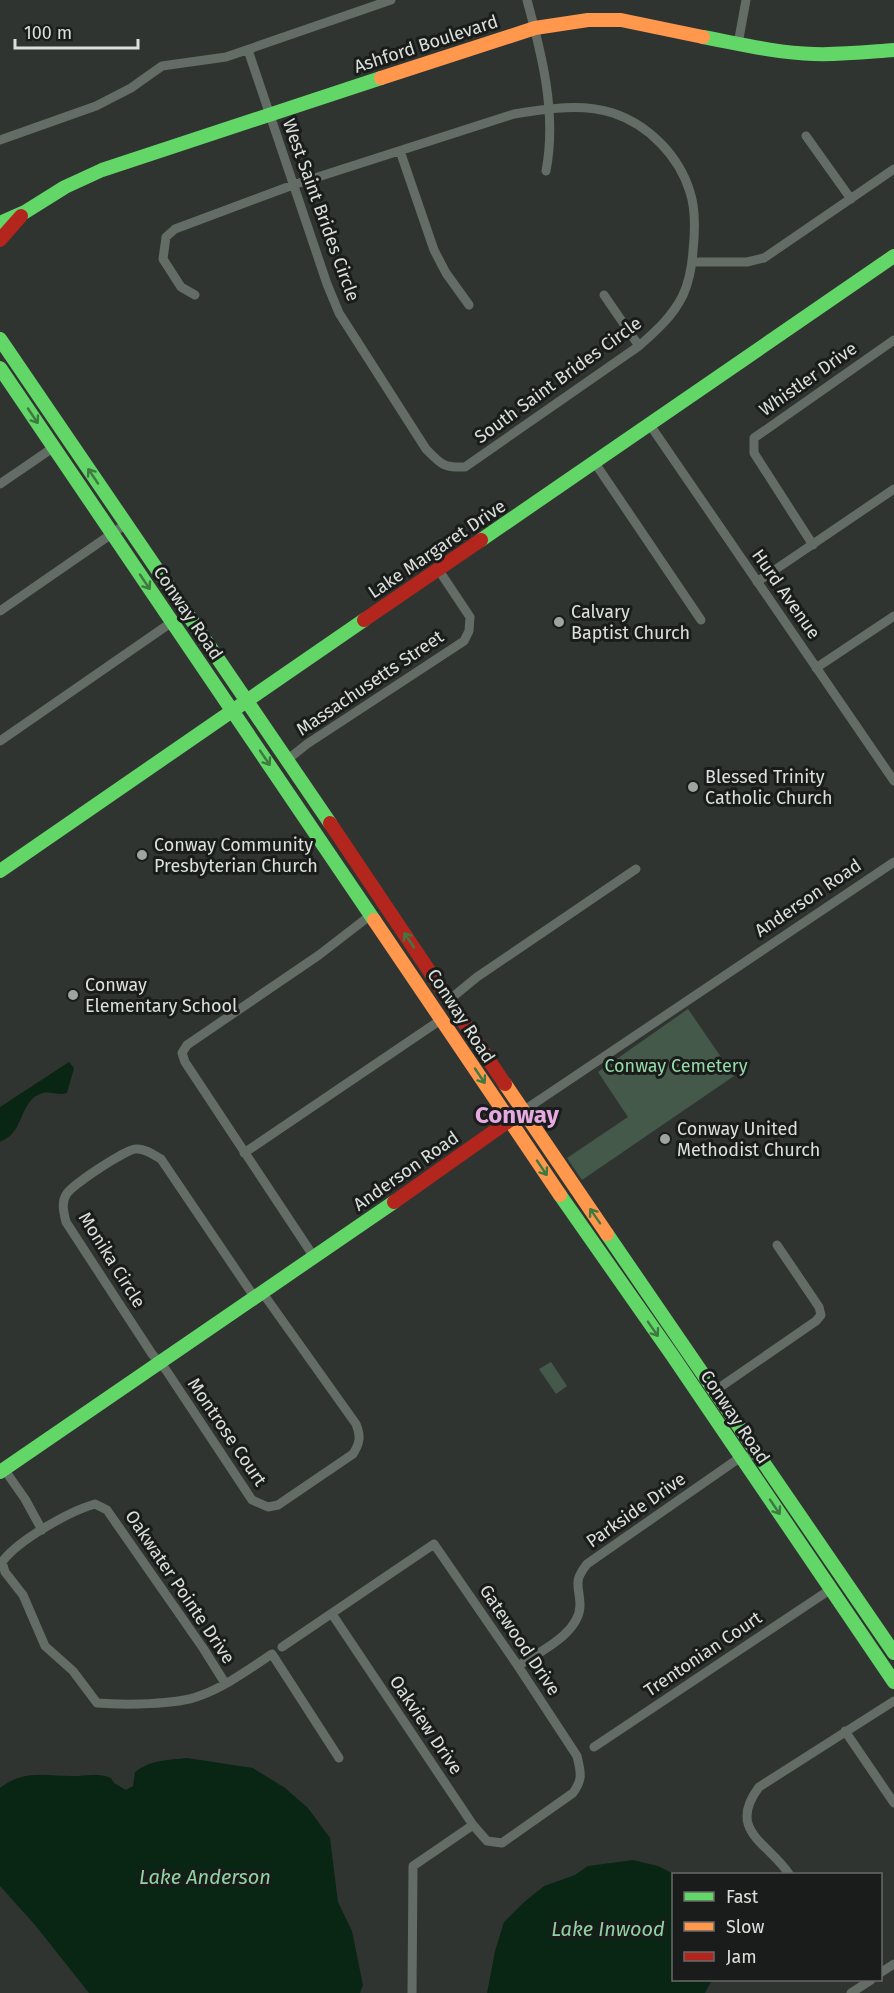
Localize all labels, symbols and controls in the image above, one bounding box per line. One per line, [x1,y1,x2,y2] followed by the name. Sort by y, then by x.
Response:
[351,10,501,78] street label: Ashford Boulevard
[15,12,138,50] scale bar
[24,22,72,44] text: 100 m
[278,116,364,304] street label: West Saint Brides Circle
[470,312,646,448] street label: South Saint Brides Circle
[755,337,861,421] street label: Whistler Drive
[27,407,39,424] one-way arrow
[87,468,99,484] one-way arrow
[364,495,510,603] street label: Lake Margaret Drive
[747,545,825,643] street label: Hurd Avenue
[149,562,227,664] street label: Conway Road
[139,573,151,590] one-way arrow
[571,601,690,644] place label: Calvary Baptist Church
[552,615,566,629] marker: Calvary Baptist Church
[292,625,448,740] street label: Massachusetts Street
[260,749,272,766] one-way arrow
[705,766,832,809] place label: Blessed Trinity Catholic Church
[686,780,700,794] marker: Blessed Trinity Catholic Church
[154,834,318,877] place label: Conway Community Presbyterian Church
[135,848,149,862] marker: Conway Community Presbyterian Church
[751,854,865,942] street label: Anderson Road
[403,932,415,948] one-way arrow
[422,965,500,1067] street label: Conway Road
[85,974,237,1017] place label: Conway Elementary School
[66,988,80,1002] marker: Conway Elementary School
[604,1055,748,1077] park label: Conway Cemetery
[474,1067,486,1084] one-way arrow
[475,1101,560,1129] district label: Conway
[677,1118,820,1161] place label: Conway United Methodist Church
[349,1126,463,1216] street label: Anderson Road
[658,1132,672,1146] marker: Conway United Methodist Church
[536,1160,548,1176] one-way arrow
[74,1208,150,1312] street label: Monika Circle
[589,1208,601,1225] one-way arrow
[647,1320,659,1336] one-way arrow
[696,1366,774,1468] street label: Conway Road
[183,1374,272,1491] street label: Montrose Court
[582,1468,690,1552] street label: Parkside Drive
[769,1498,781,1515] one-way arrow
[120,1506,240,1668] street label: Oakwater Pointe Drive
[475,1580,565,1700] street label: Gatewood Drive
[640,1606,766,1701] street label: Trentonian Court
[385,1671,467,1779] street label: Oakview Drive
[139,1865,271,1889] water label: Lake Anderson
[672,1873,882,1981] legend
[726,1886,759,1908] text: Fast
[726,1916,765,1938] text: Slow
[551,1917,665,1941] water label: Lake Inwood
[726,1946,757,1968] text: Jam

